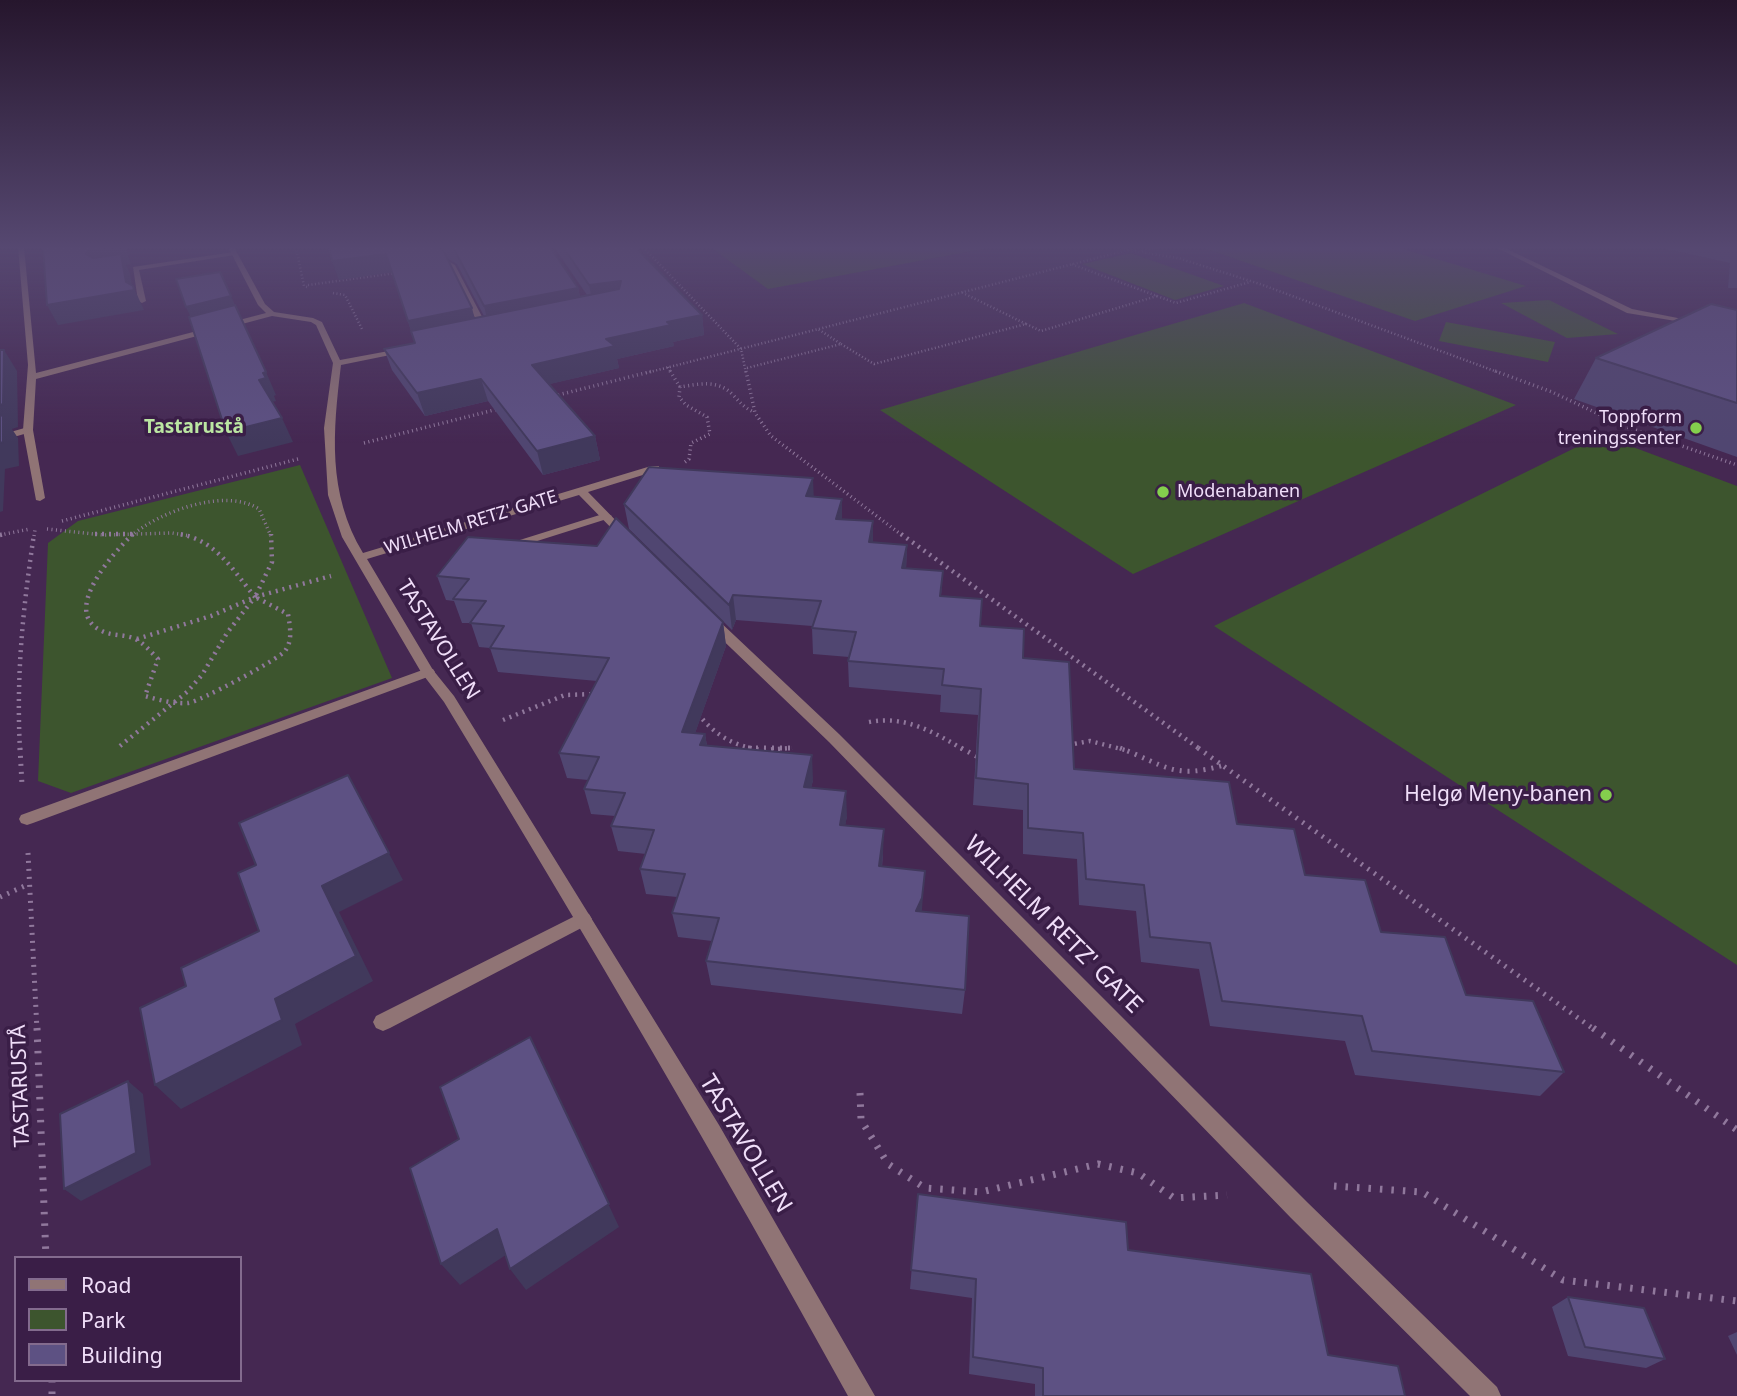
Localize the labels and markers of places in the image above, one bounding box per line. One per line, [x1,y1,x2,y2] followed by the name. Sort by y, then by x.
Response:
[1558,407,1682,450] place label: Toppform treningssenter
[1688,420,1704,436] marker: Toppform treningssenter
[1177,481,1300,503] place label: Modenabanen
[1155,484,1171,500] marker: Modenabanen
[1404,782,1592,808] place label: Helgø Meny-banen
[1598,787,1614,803] marker: Helgø Meny-banen

